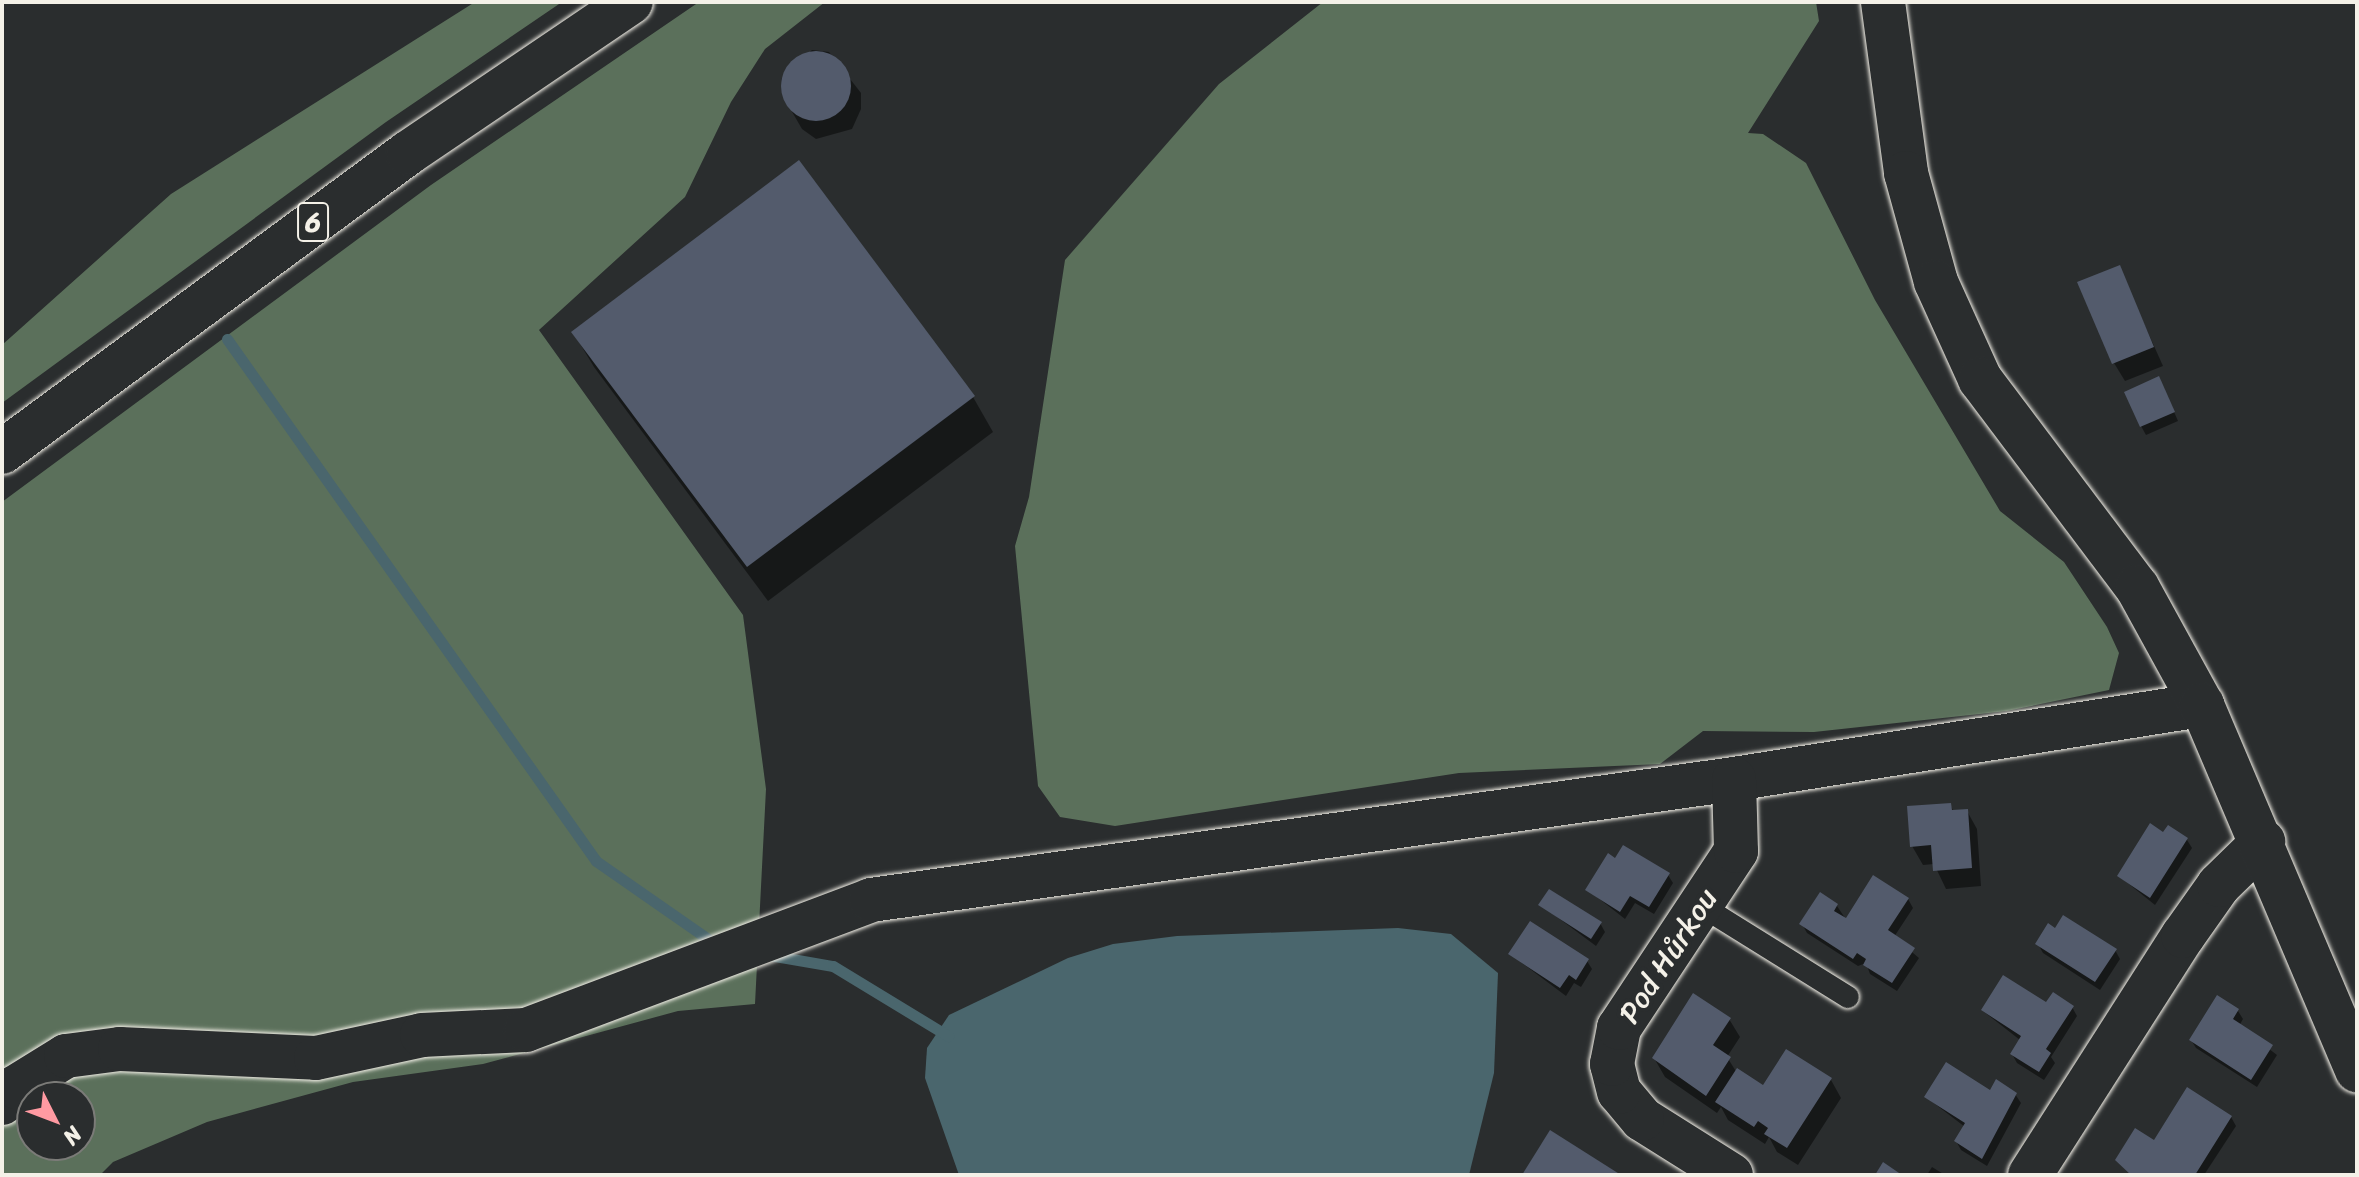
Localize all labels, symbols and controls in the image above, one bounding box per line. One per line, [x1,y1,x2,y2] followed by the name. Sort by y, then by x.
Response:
[297,198,329,246] road number: 6
[1611,882,1725,1030] street label: Pod Hůrkou
[16,1081,96,1161] north arrow
[53,1117,92,1155] text: N

